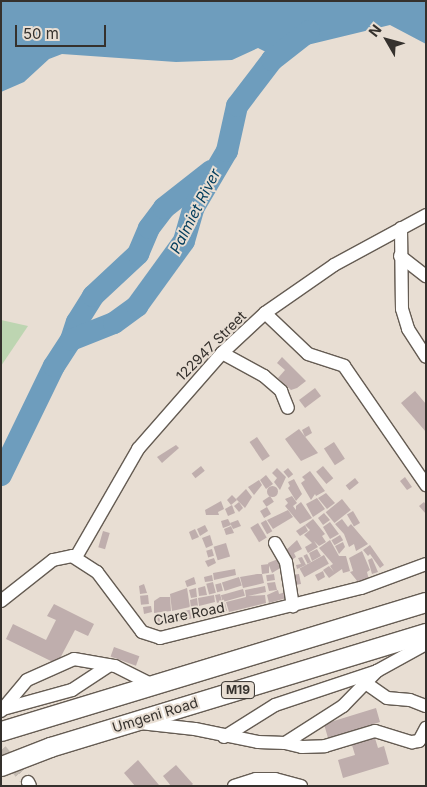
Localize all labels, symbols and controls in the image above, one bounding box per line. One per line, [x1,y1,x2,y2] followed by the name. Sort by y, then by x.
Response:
[18,15,109,47] scale bar
[362,15,412,65] north arrow
[365,21,385,40] text: N
[23,24,59,43] text: 50 m
[166,166,224,256] water label: Palmiet River
[173,308,249,384] street label: 122947 Street
[152,599,226,629] street label: Clare Road
[220,680,256,700] road number: M19
[110,694,200,736] street label: Umgeni Road

